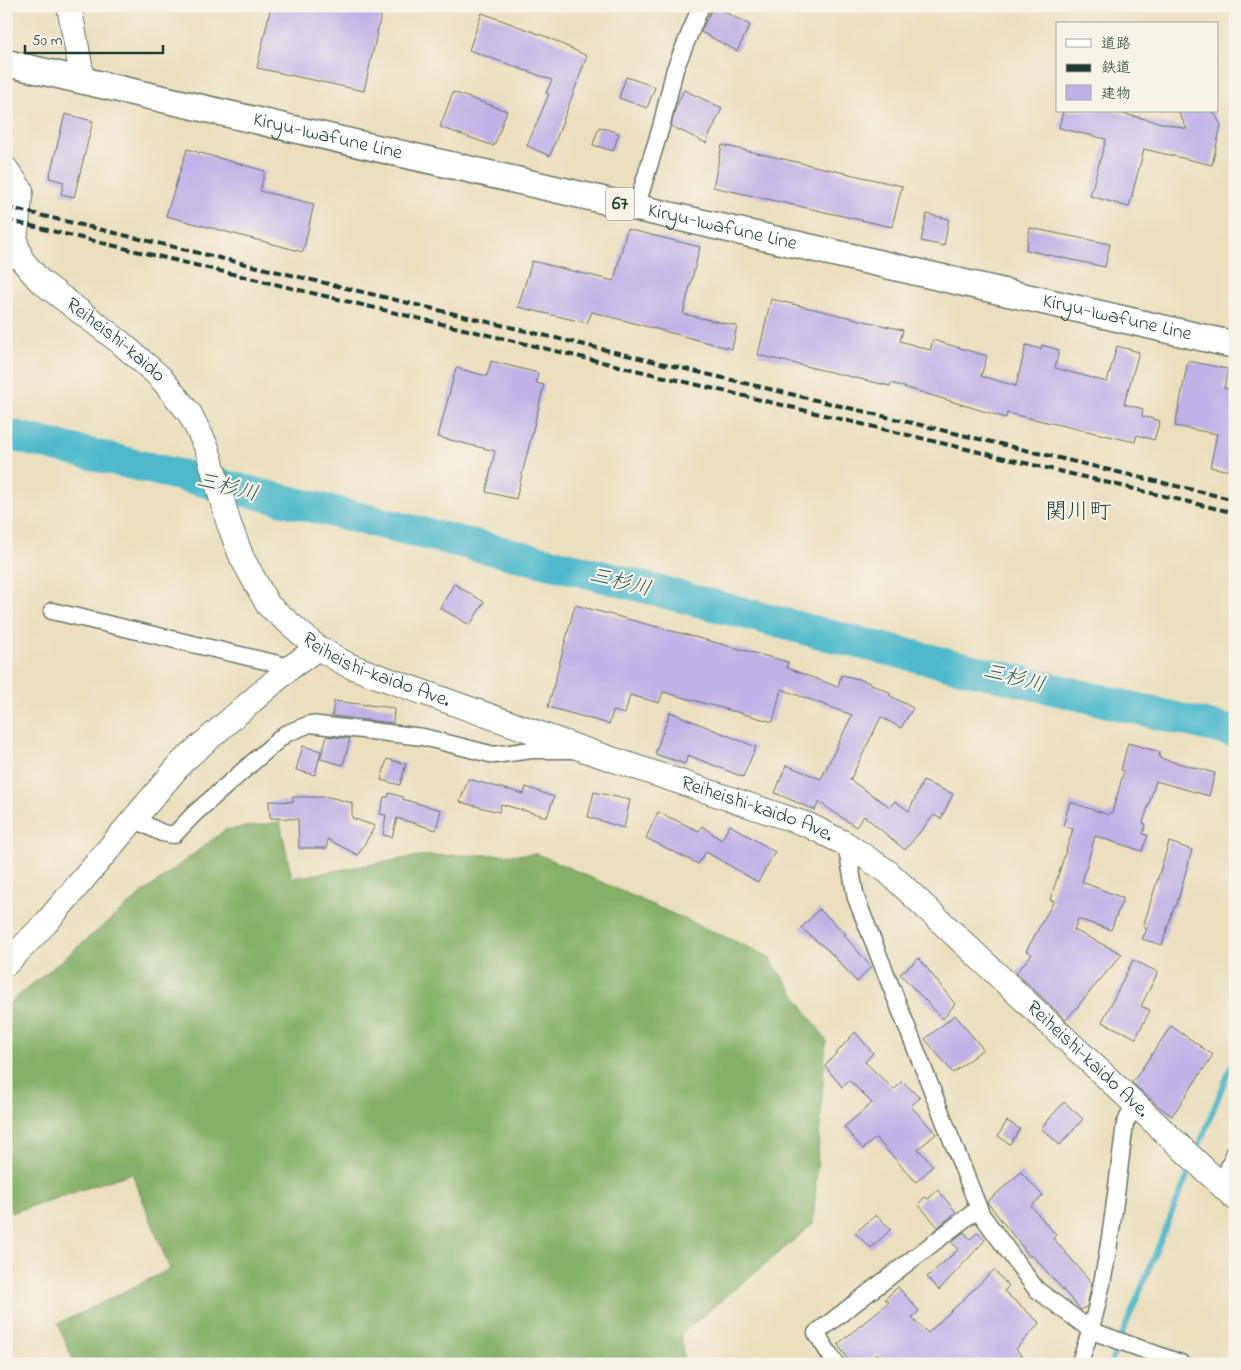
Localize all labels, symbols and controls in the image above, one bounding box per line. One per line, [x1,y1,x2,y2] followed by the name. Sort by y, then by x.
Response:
[25,22,162,54] scale bar
[1056,22,1218,112] legend
[32,30,63,52] text: 50 m
[1101,33,1131,55] text: 道路
[1101,57,1131,79] text: 鉄道
[1101,83,1131,105] text: 建物
[250,106,405,168] street label: Kiryu-Iwafune Line
[606,188,634,220] road number: 67
[645,196,800,259] street label: Kiryu-Iwafune Line
[1040,287,1195,349] street label: Kiryu-Iwafune Line
[59,291,172,390] street label: Reiheishi-kaido
[193,466,261,510] water label: 三杉川
[1045,497,1111,529] district label: 関川町
[586,561,654,605] water label: 三杉川
[295,625,454,715] street label: Reiheishi-kaido Ave.
[980,657,1048,701] water label: 三杉川
[677,769,838,850] street label: Reiheishi-kaido Ave.
[1019,994,1156,1125] street label: Reiheishi-kaido Ave.

